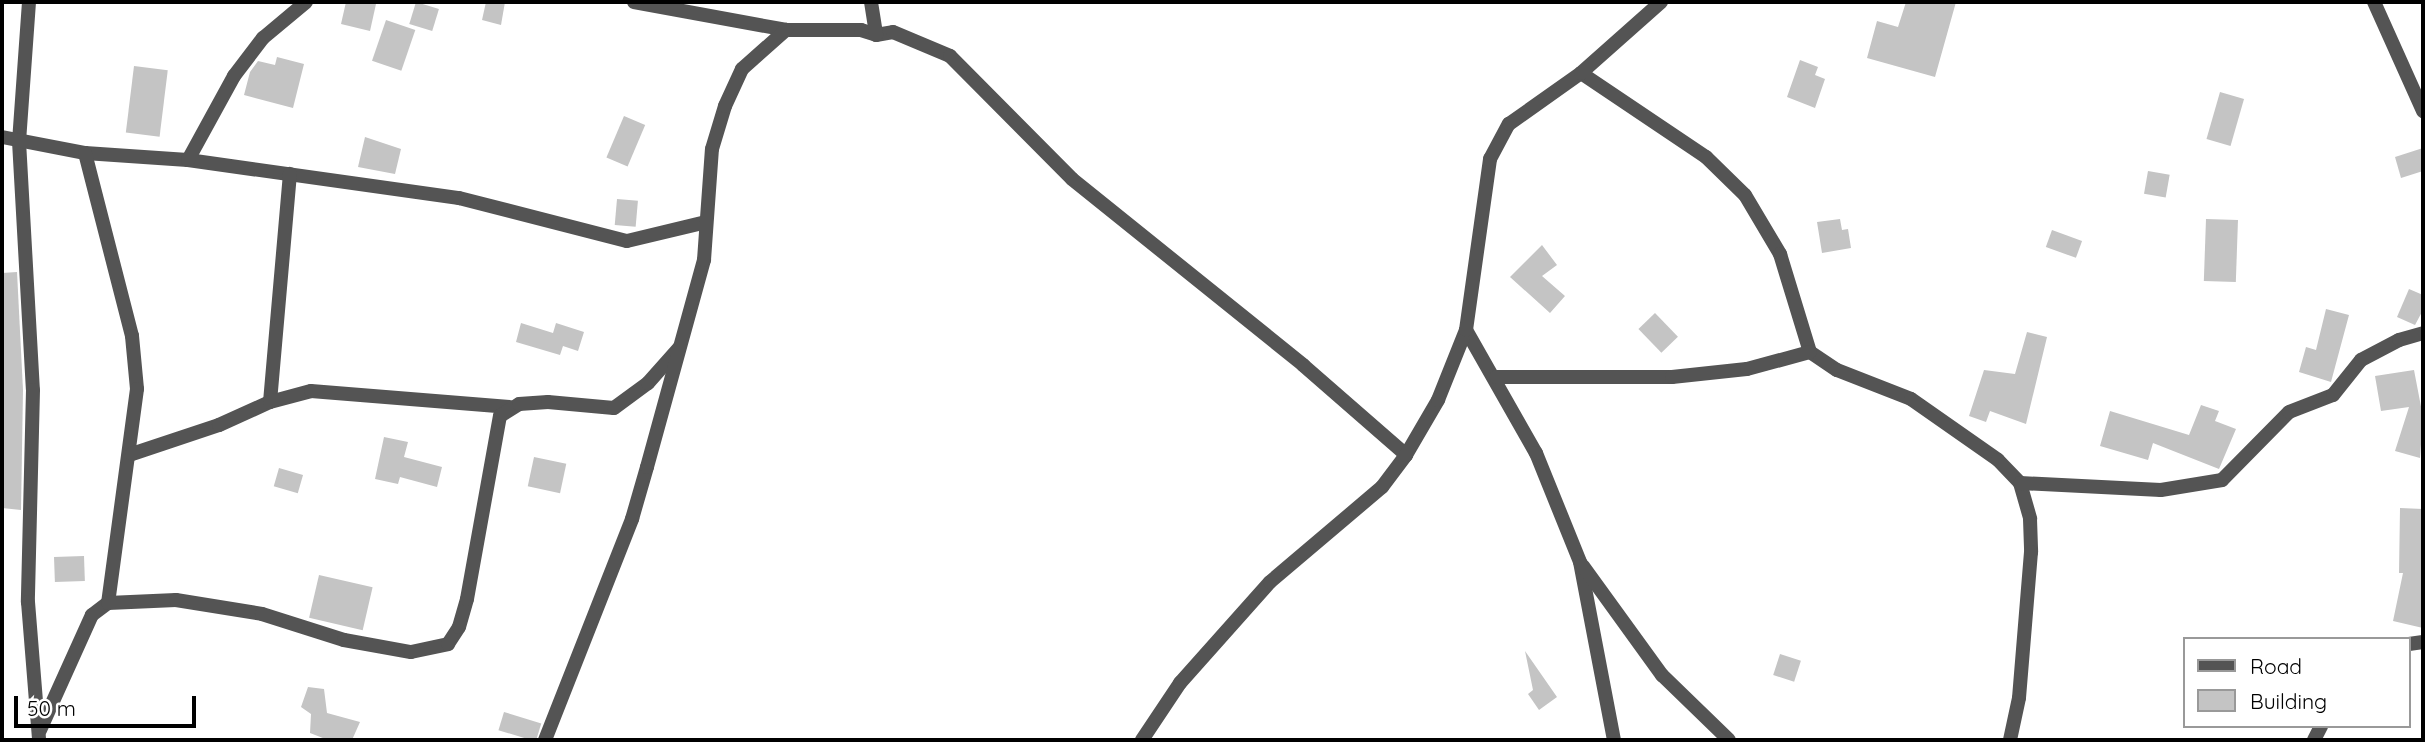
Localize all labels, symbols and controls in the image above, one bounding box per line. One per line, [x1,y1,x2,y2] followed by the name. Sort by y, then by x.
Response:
[2184,637,2411,728] legend
[2250,653,2302,679] text: Road
[18,682,200,726] scale bar
[2250,688,2327,714] text: Building
[27,695,76,721] text: 50 m

